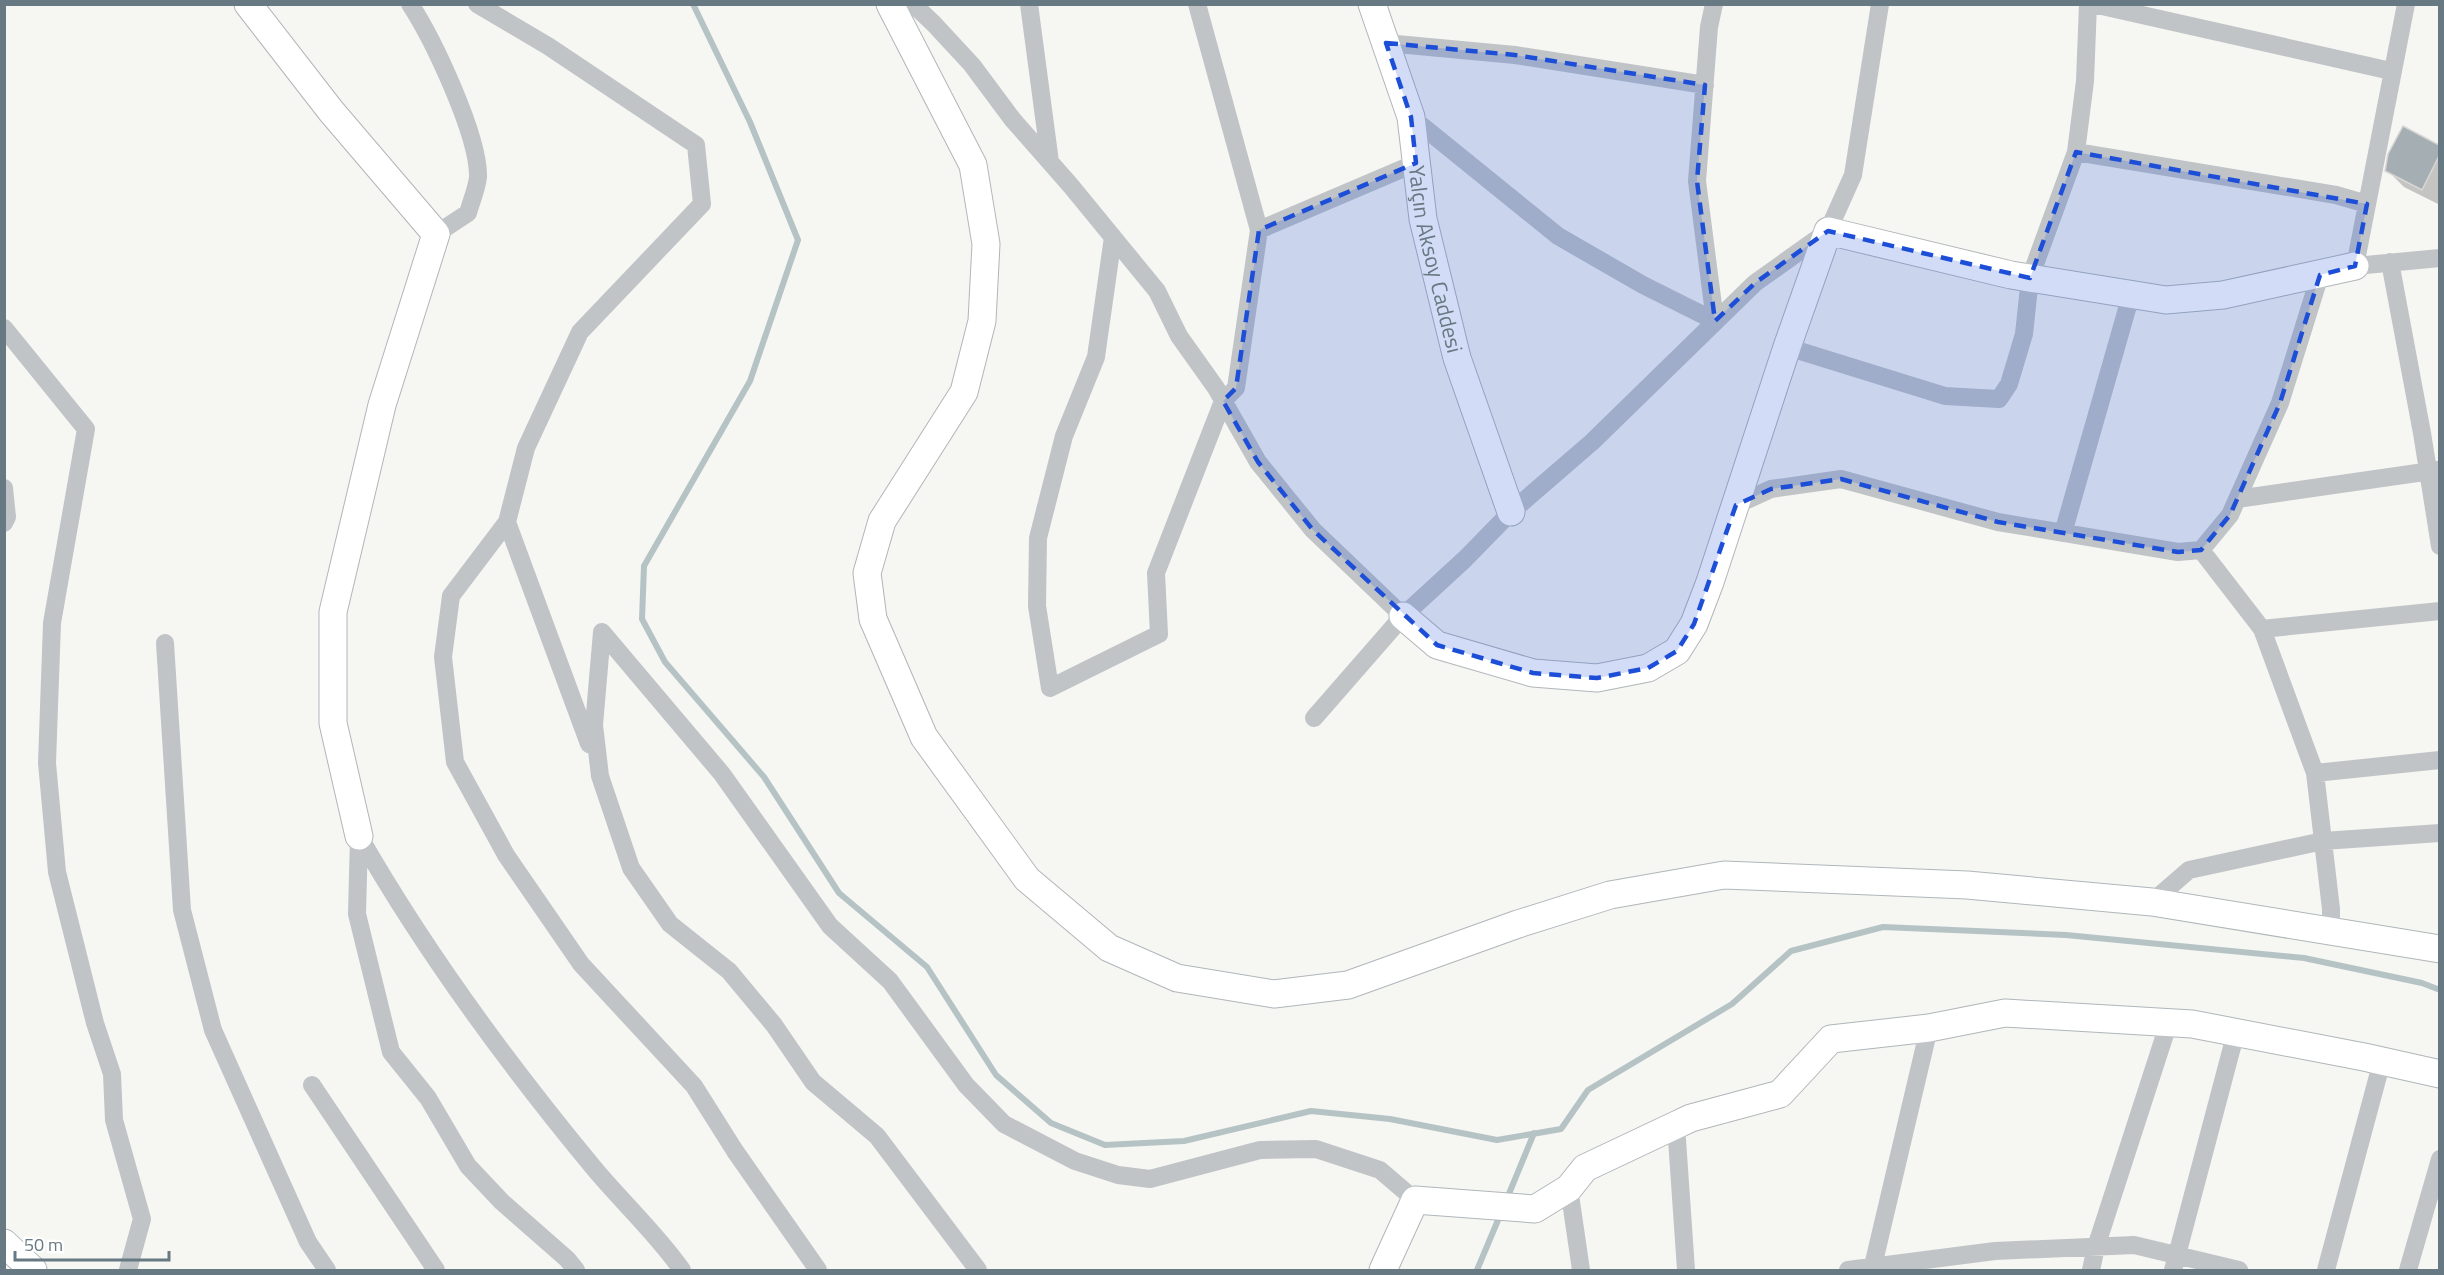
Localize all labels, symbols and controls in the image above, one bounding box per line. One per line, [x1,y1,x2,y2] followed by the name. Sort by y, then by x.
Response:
[1400,164,1472,356] street label: Yalçın Aksoy Caddesi
[15,1224,170,1262] scale bar
[24,1231,63,1258] text: 50 m

